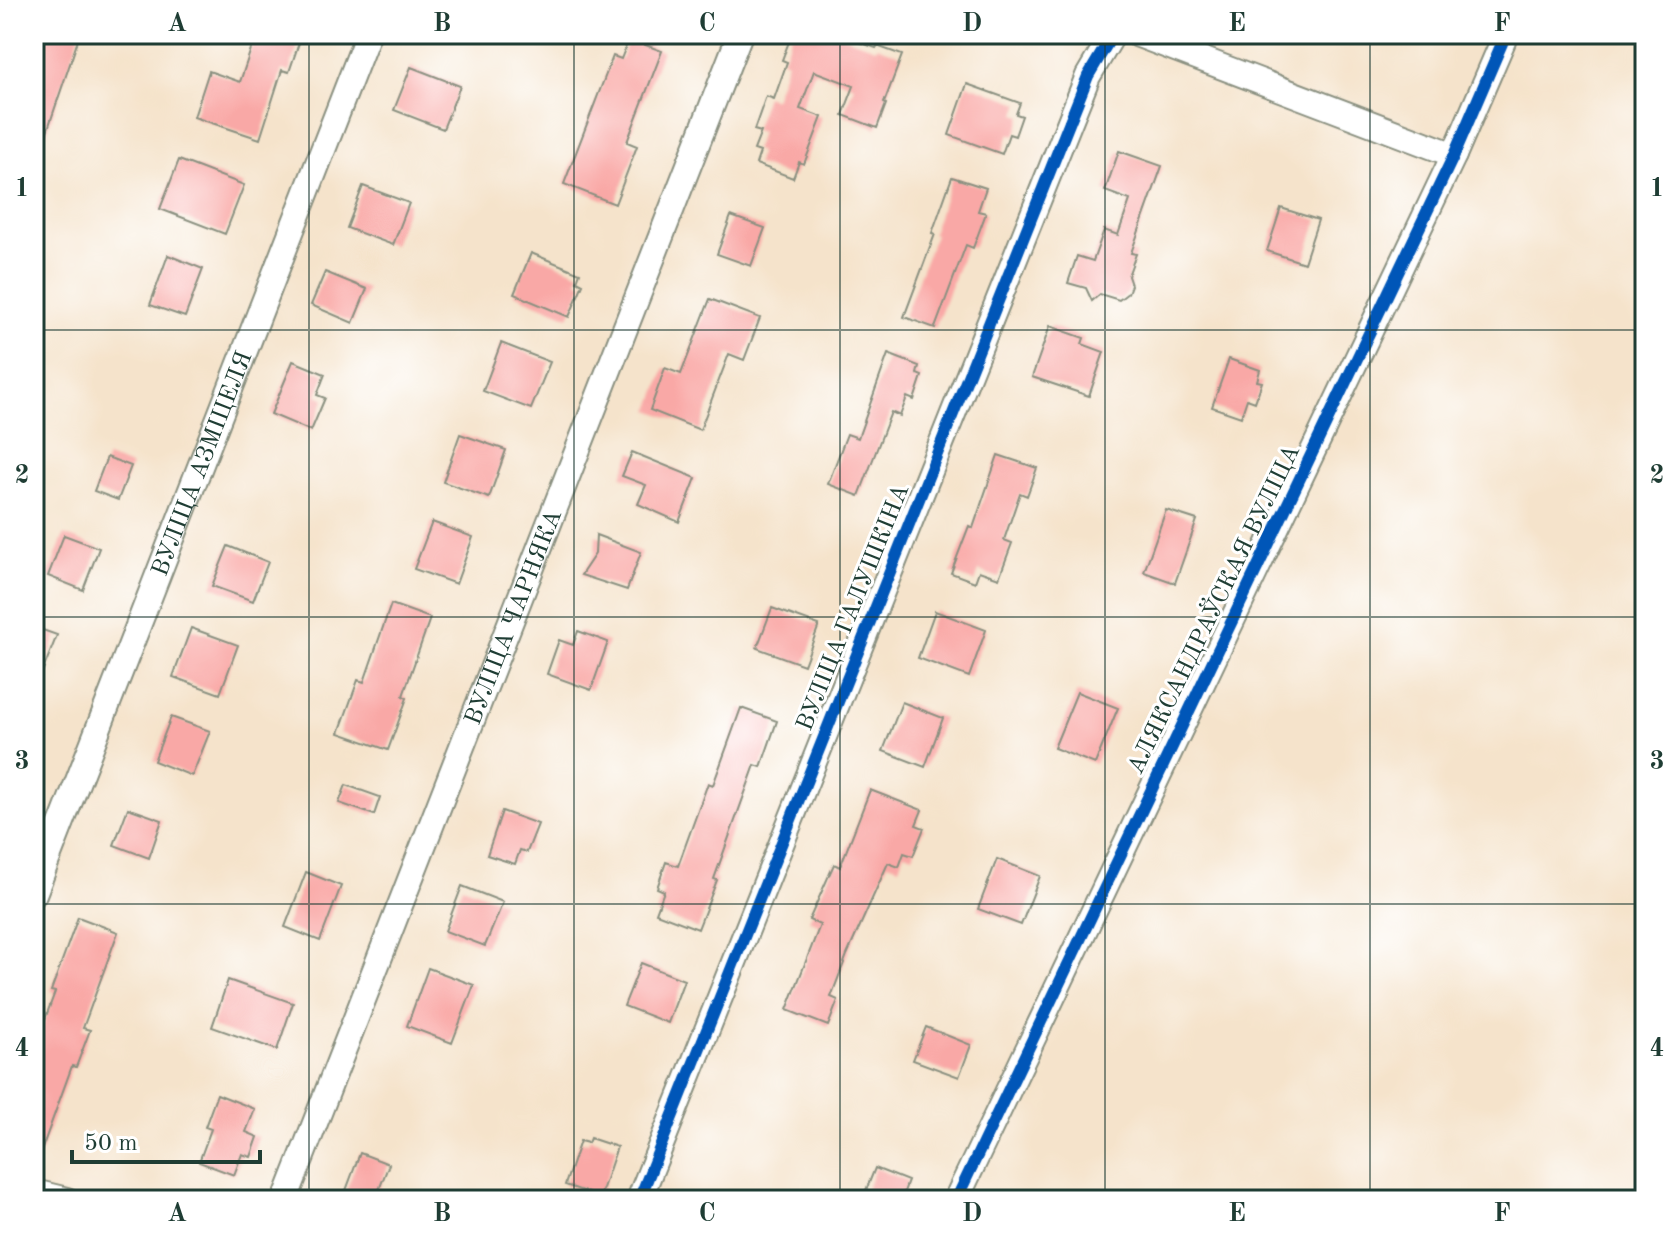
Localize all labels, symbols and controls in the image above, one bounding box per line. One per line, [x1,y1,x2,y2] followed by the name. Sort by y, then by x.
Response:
[167,11,187,37] text: A
[433,11,451,37] text: B
[698,11,716,37] text: C
[962,11,982,37] text: D
[1228,11,1246,37] text: E
[1493,11,1511,37] text: F
[14,176,30,202] text: 1
[1649,176,1665,202] text: 1
[149,348,258,580] street label: ВУЛІЦА АЗМІЦЕЛЯ
[1120,439,1305,779] street label: АЛЯКСАНДРАЎСКАЯ ВУЛІЦА
[14,463,30,489] text: 2
[1649,463,1665,489] text: 2
[793,481,914,735] street label: ВУЛІЦА ГАЛУШКІНА
[462,507,567,729] street label: ВУЛІЦА ЧАРНЯКА
[14,749,30,775] text: 3
[1649,749,1665,775] text: 3
[14,1036,30,1062] text: 4
[1649,1036,1665,1062] text: 4
[72,1114,260,1164] scale bar
[84,1132,138,1156] text: 50 m
[167,1201,187,1227] text: A
[433,1201,451,1227] text: B
[698,1201,716,1227] text: C
[962,1201,982,1227] text: D
[1228,1201,1246,1227] text: E
[1493,1201,1511,1227] text: F

